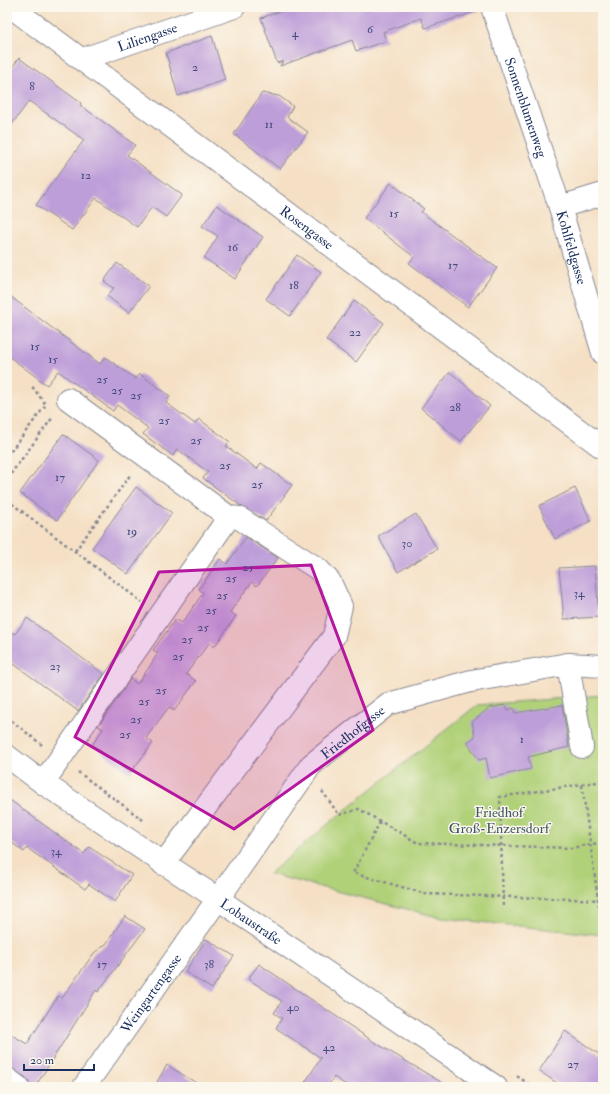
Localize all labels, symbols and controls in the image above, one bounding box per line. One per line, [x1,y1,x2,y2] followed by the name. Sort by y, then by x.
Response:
[115,19,180,55] street label: Liliengasse
[367,22,374,37] house number: 6
[292,26,299,41] house number: 4
[501,55,551,161] street label: Sonnenblumenweg
[192,60,198,75] house number: 2
[29,79,35,94] house number: 8
[265,117,273,132] house number: 11
[81,168,91,183] house number: 12
[277,202,337,253] street label: Rosengasse
[389,206,399,221] house number: 15
[553,208,591,286] street label: Kohlfeldgasse
[228,240,239,255] house number: 16
[448,258,458,273] house number: 17
[289,278,299,293] house number: 18
[349,325,361,340] house number: 22
[30,339,40,354] house number: 15
[48,352,58,367] house number: 15
[96,372,108,387] house number: 25
[111,383,123,398] house number: 25
[130,388,142,403] house number: 25
[449,400,461,415] house number: 28
[158,413,170,428] house number: 25
[190,433,202,448] house number: 25
[219,458,231,473] house number: 25
[55,470,65,485] house number: 17
[251,477,263,492] house number: 25
[127,524,137,539] house number: 19
[402,536,412,551] house number: 30
[242,560,254,575] house number: 25
[225,571,237,586] house number: 25
[573,586,585,601] house number: 34
[216,588,228,603] house number: 25
[205,603,217,618] house number: 25
[197,620,209,635] house number: 25
[181,632,193,647] house number: 25
[172,649,184,664] house number: 25
[50,659,60,674] house number: 23
[155,683,167,698] house number: 25
[138,694,150,709] house number: 25
[317,701,388,763] street label: Friedhofgasse
[130,712,142,727] house number: 25
[119,727,131,742] house number: 25
[520,732,524,747] house number: 1
[449,804,552,837] park label: Friedhof Groß-Enzersdorf
[50,844,62,859] house number: 34
[217,895,285,948] street label: Lobaustraße
[116,950,185,1037] street label: Weingartengasse
[97,957,107,972] house number: 17
[204,957,214,972] house number: 38
[287,1000,299,1015] house number: 40
[323,1040,335,1055] house number: 42
[24,1046,94,1072] scale bar
[30,1053,55,1068] text: 20 m
[567,1057,579,1072] house number: 27

